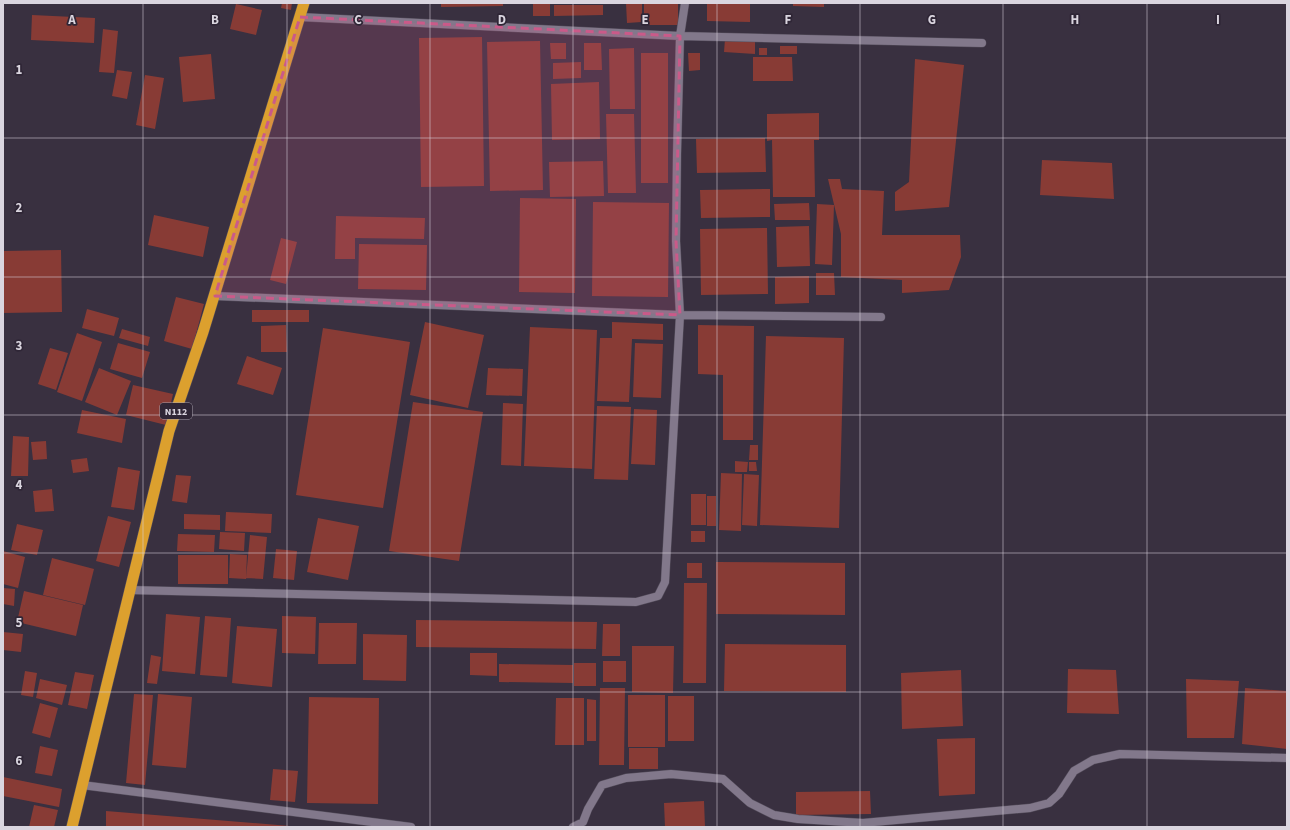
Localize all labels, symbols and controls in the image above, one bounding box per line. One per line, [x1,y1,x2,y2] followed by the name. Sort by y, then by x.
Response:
[67,11,76,29] text: A
[211,11,219,29] text: B
[354,11,362,29] text: C
[498,11,506,29] text: D
[641,11,649,29] text: E
[785,11,792,29] text: F
[928,11,936,29] text: G
[1071,11,1079,29] text: H
[1216,11,1220,29] text: I
[16,61,23,79] text: 1
[16,199,23,217] text: 2
[16,337,23,355] text: 3
[160,403,192,419] road number: N112
[16,476,23,494] text: 4
[16,614,23,632] text: 5
[16,752,23,770] text: 6

